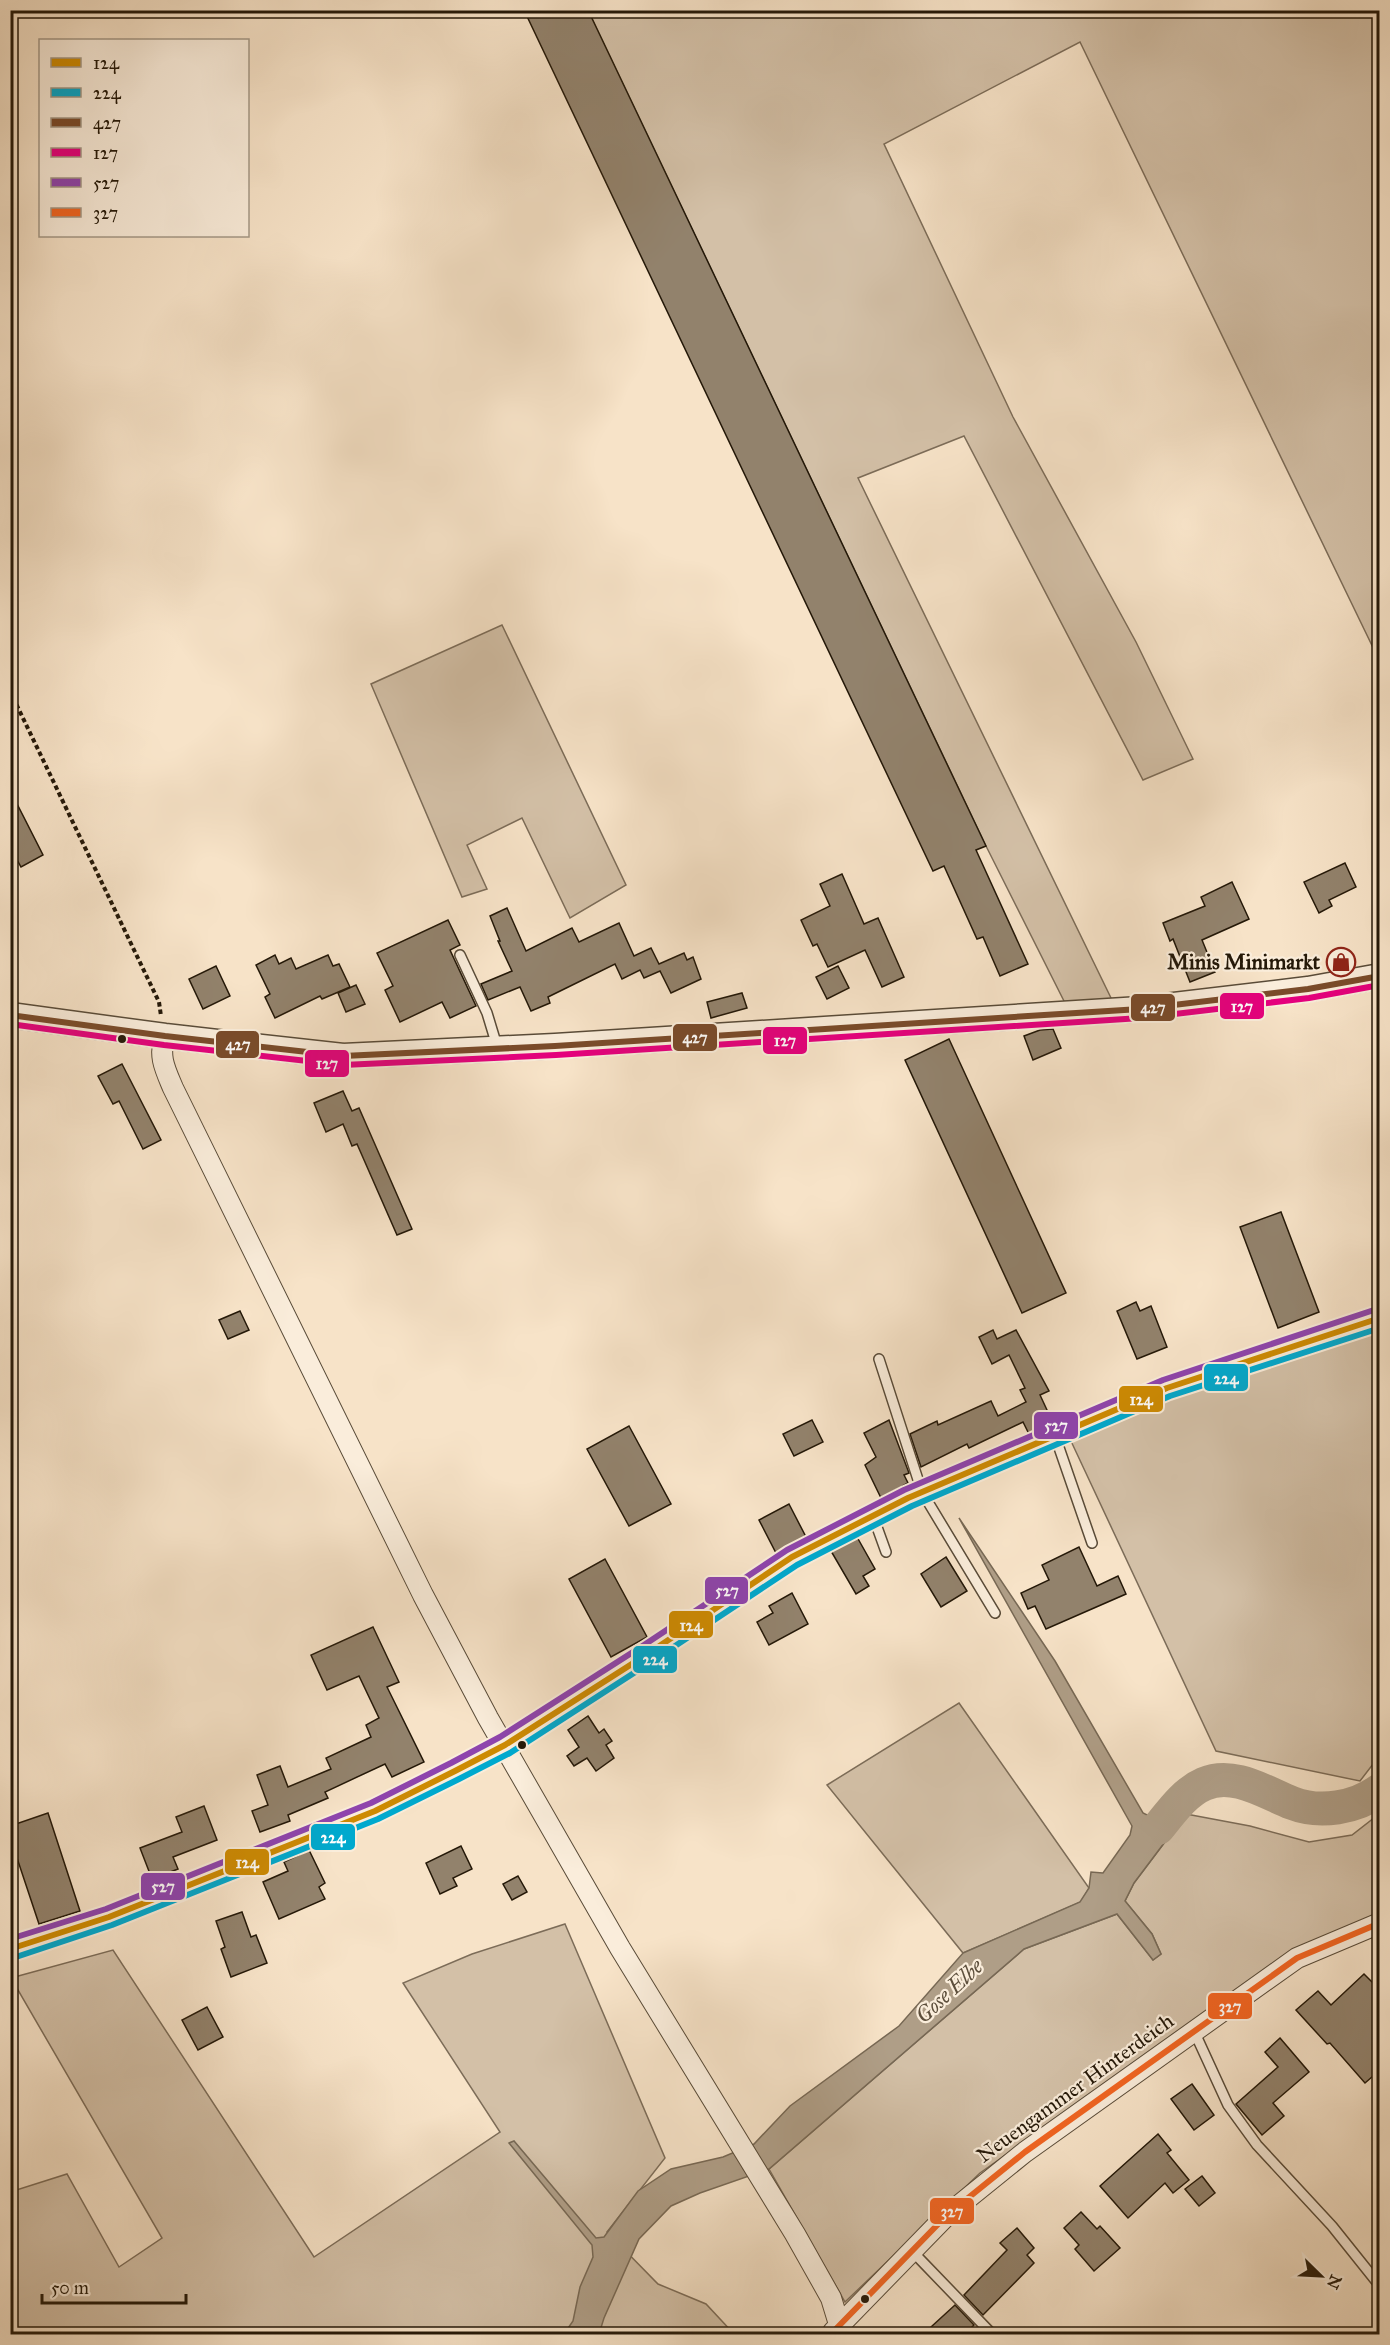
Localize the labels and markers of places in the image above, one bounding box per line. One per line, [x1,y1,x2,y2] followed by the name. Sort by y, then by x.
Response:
[1325,946,1357,978] shop icon: Minis Minimarkt
[1167,949,1321,975] place label: Minis Minimarkt
[116,1033,128,1045] unlabelled marker
[516,1739,528,1751] unlabelled marker
[859,2293,871,2305] unlabelled marker

